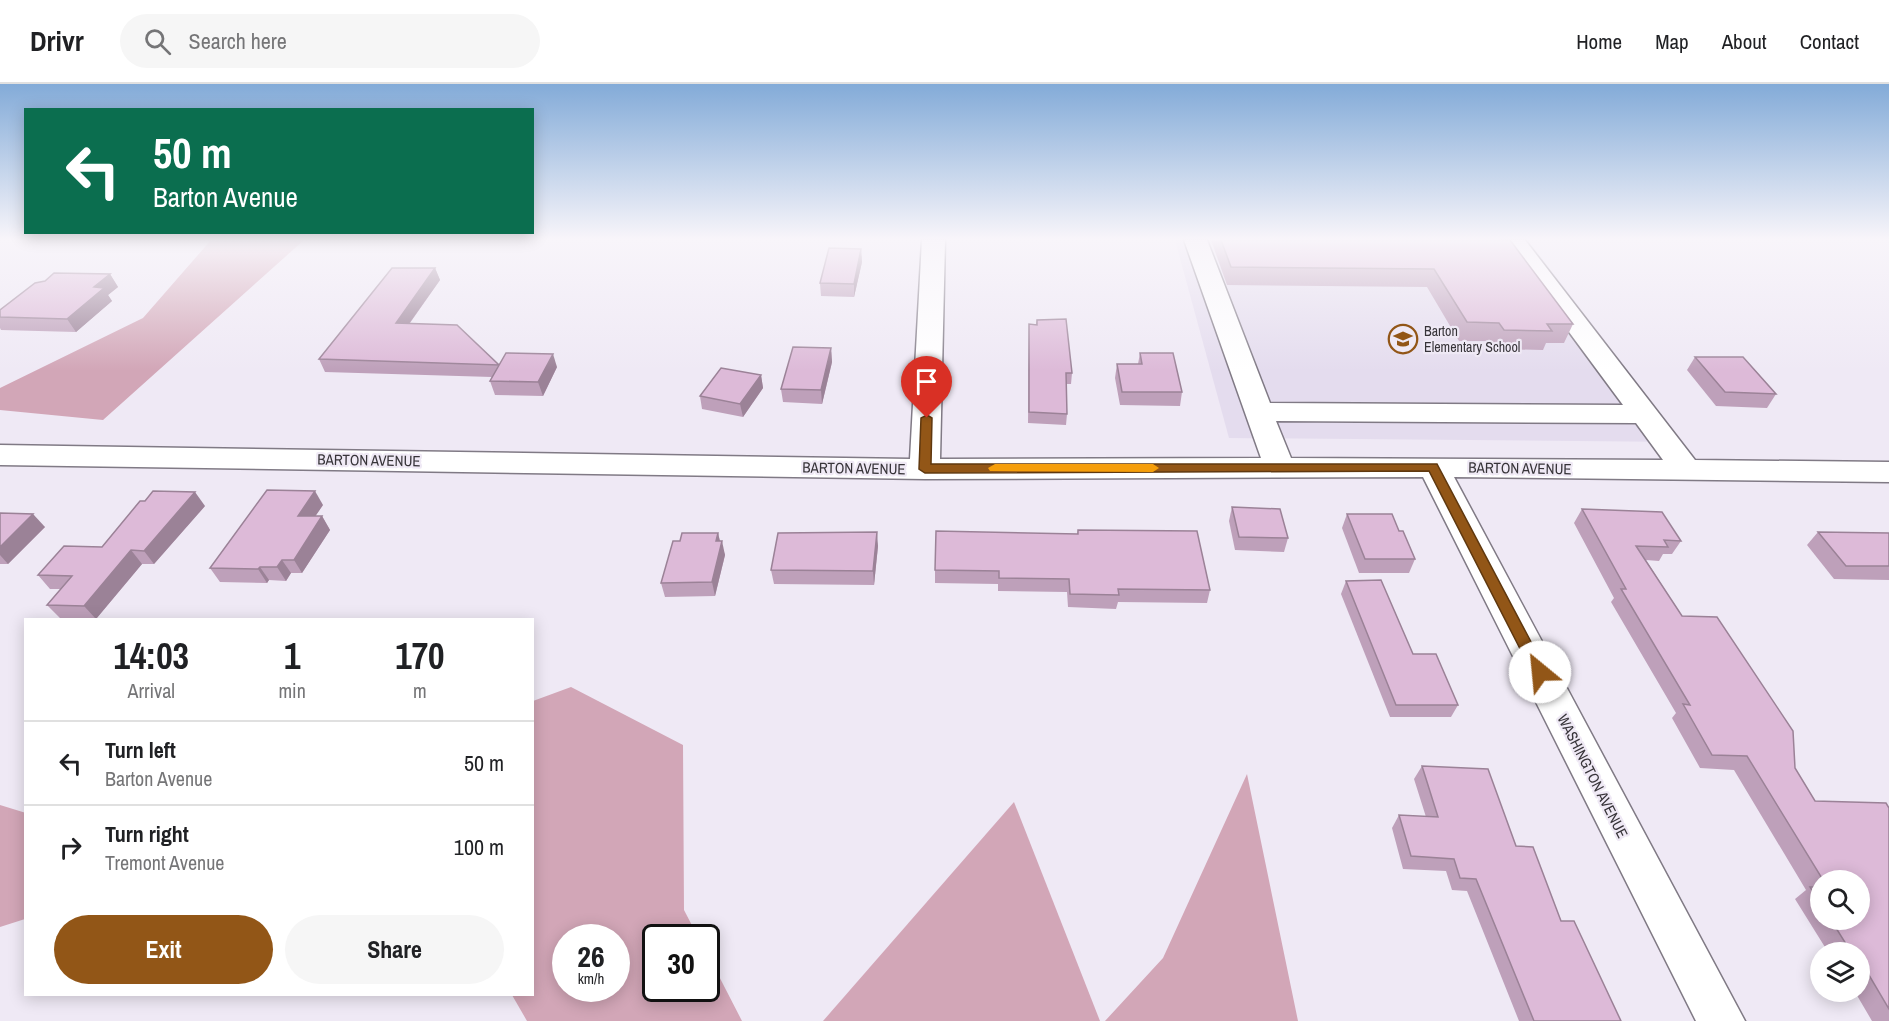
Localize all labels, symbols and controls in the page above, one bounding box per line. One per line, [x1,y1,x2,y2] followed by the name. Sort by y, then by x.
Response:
[120,14,540,68] search box
[30,22,84,60] text: Drivr
[141,25,174,58] icon: search
[189,26,287,56] text: Search here
[1576,27,1622,56] text: Home
[1655,27,1689,56] text: Map
[1722,27,1767,56] text: About
[1800,27,1859,56] text: Contact
[153,125,232,181] text: 50 m
[54,132,132,210] icon: left
[153,179,298,215] text: Barton Avenue
[1424,322,1520,356] place label: Barton Elementary School
[1387,323,1419,355] school or university icon: Barton Elementary School
[901,356,952,418] pin
[910,365,943,398] icon: arrive
[317,449,421,471] street label: BARTON AVENUE
[802,457,906,479] street label: BARTON AVENUE
[1468,457,1572,479] street label: BARTON AVENUE
[113,632,189,680] text: 14:03
[284,632,300,680] text: 1
[395,632,445,680] text: 170
[1508,640,1572,704] position arrow
[128,677,175,704] text: Arrival
[278,677,306,704] text: min
[413,677,427,704] text: m
[1553,710,1633,842] street label: WASHINGTON AVENUE
[105,735,176,765] text: Turn left
[54,747,87,780] icon: left
[464,748,504,778] text: 50 m
[105,765,212,792] text: Barton Avenue
[105,819,189,849] text: Turn right
[54,831,87,864] icon: right
[454,832,504,862] text: 100 m
[105,849,224,876] text: Tremont Avenue
[1810,870,1870,1002] map controls
[1810,870,1870,930] button: search
[54,915,273,984] button: Exit
[285,915,504,984] button: Share
[642,924,720,1002] speed limit sign: 30
[577,936,605,976] text: 26
[1810,942,1870,1002] button: layers
[578,968,604,989] text: km/h

